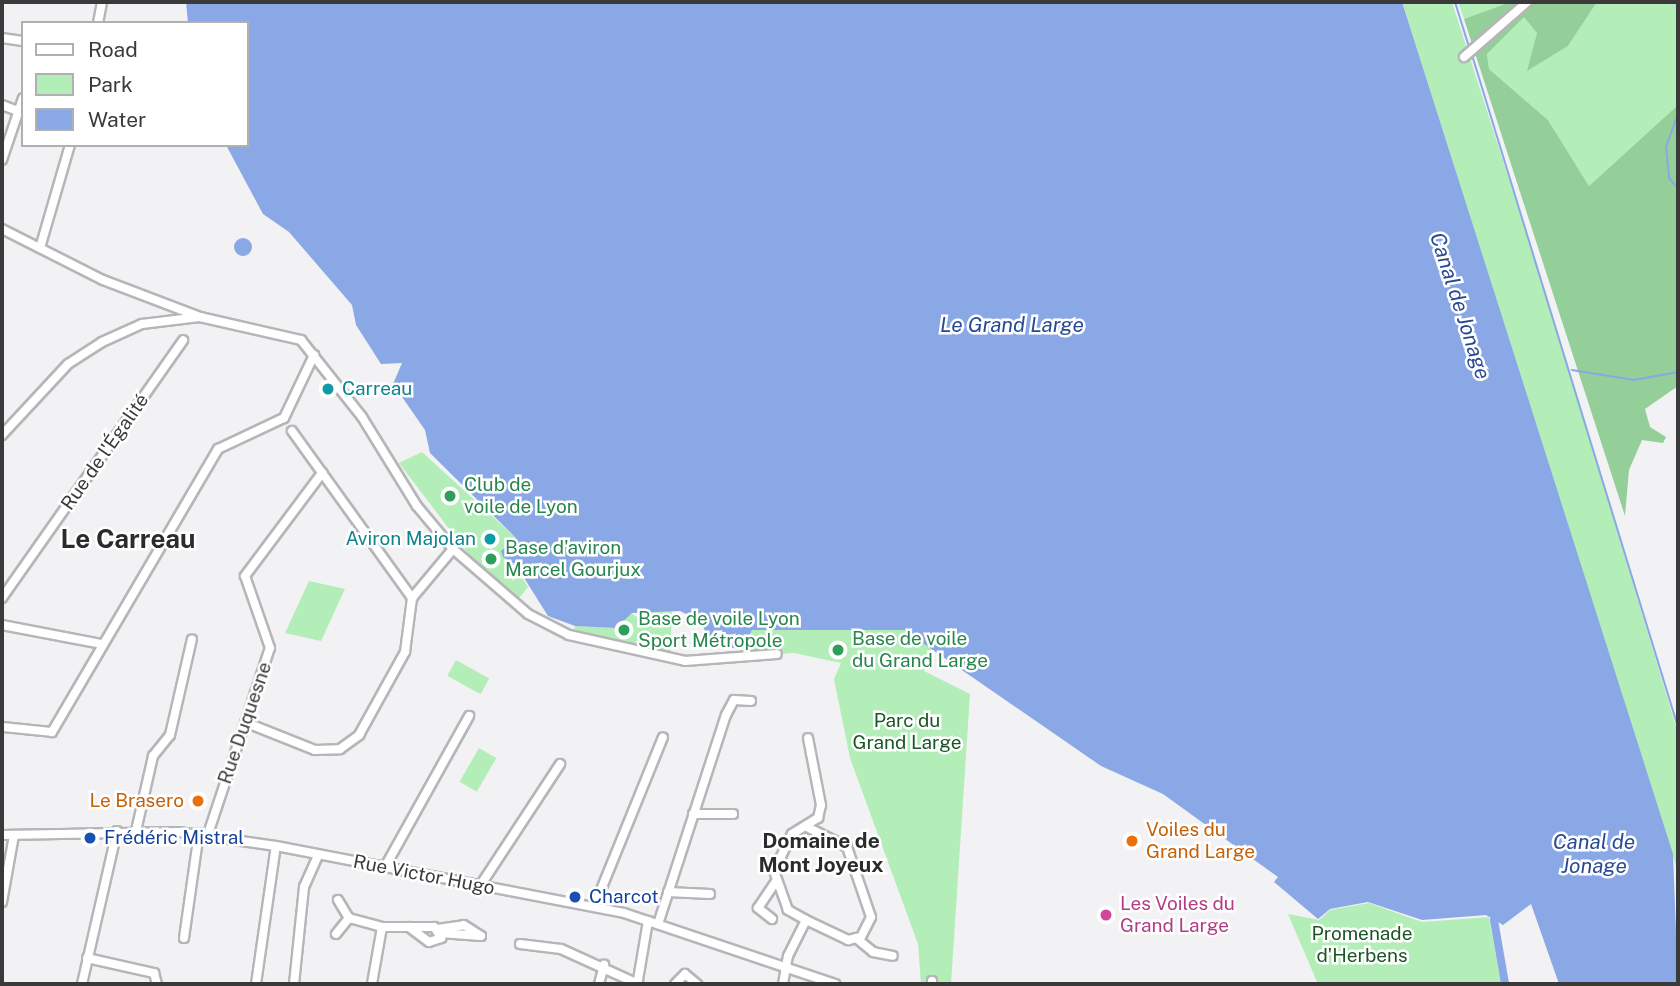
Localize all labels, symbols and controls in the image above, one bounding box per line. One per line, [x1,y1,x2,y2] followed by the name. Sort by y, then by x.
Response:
[21,21,248,147] legend
[88,37,138,62] text: Road
[88,72,133,97] text: Park
[88,107,146,132] text: Water
[1424,229,1496,383] water label: Canal de Jonage
[940,312,1084,338] water label: Le Grand Large
[342,378,412,400] place label: Carreau
[320,381,336,397] marker: Carreau
[56,389,154,515] street label: Rue de l'Égalité
[464,474,578,518] place label: Club de voile de Lyon
[442,488,458,504] marker: Club de voile de Lyon
[60,523,196,555] district label: Le Carreau
[346,528,476,550] place label: Aviron Majolan
[482,531,498,547] marker: Aviron Majolan
[505,537,641,581] place label: Base d'aviron Marcel Gourjux
[483,551,499,567] marker: Base d'aviron Marcel Gourjux
[638,608,800,652] place label: Base de voile Lyon Sport Métropole
[616,622,632,638] marker: Base de voile Lyon Sport Métropole
[852,628,988,672] place label: Base de voile du Grand Large
[830,642,846,658] marker: Base de voile du Grand Large
[213,659,277,787] street label: Rue Duquesne
[853,710,961,754] park label: Parc du Grand Large
[89,790,184,812] place label: Le Brasero
[190,793,206,809] marker: Le Brasero
[1146,819,1255,863] place label: Voiles du Grand Large
[104,827,244,849] place label: Frédéric Mistral
[758,828,884,878] district label: Domaine de Mont Joyeux
[1553,829,1635,879] water label: Canal de Jonage
[82,830,98,846] marker: Frédéric Mistral
[1124,833,1140,849] marker: Voiles du Grand Large
[351,850,497,900] street label: Rue Victor Hugo
[589,886,659,908] place label: Charcot
[567,889,583,905] marker: Charcot
[1120,893,1236,937] place label: Les Voiles du Grand Large
[1098,907,1114,923] marker: Les Voiles du Grand Large
[1312,923,1412,967] park label: Promenade d'Herbens

